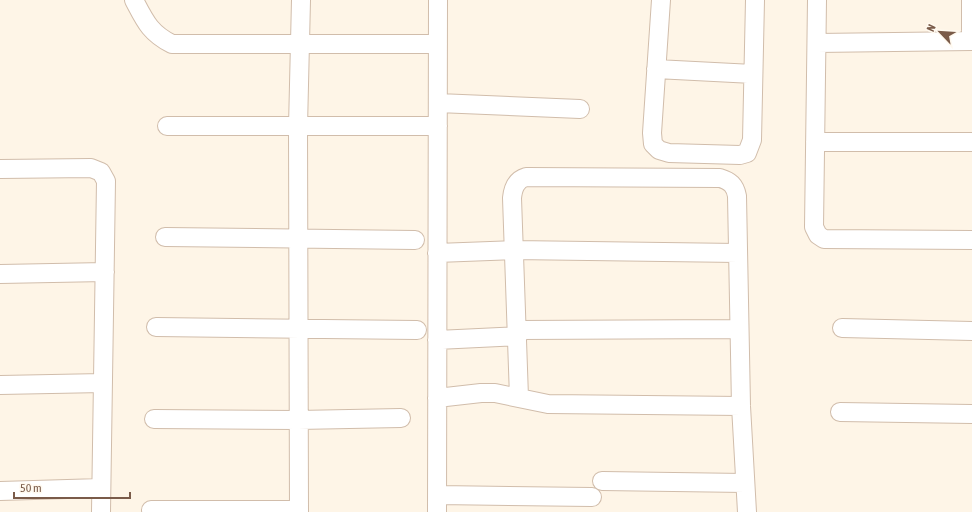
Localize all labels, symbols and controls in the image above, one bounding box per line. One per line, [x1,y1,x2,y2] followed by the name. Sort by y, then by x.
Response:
[920,12,960,52] north arrow
[924,22,938,33] text: N
[14,474,130,500] scale bar
[20,481,42,495] text: 50 m

